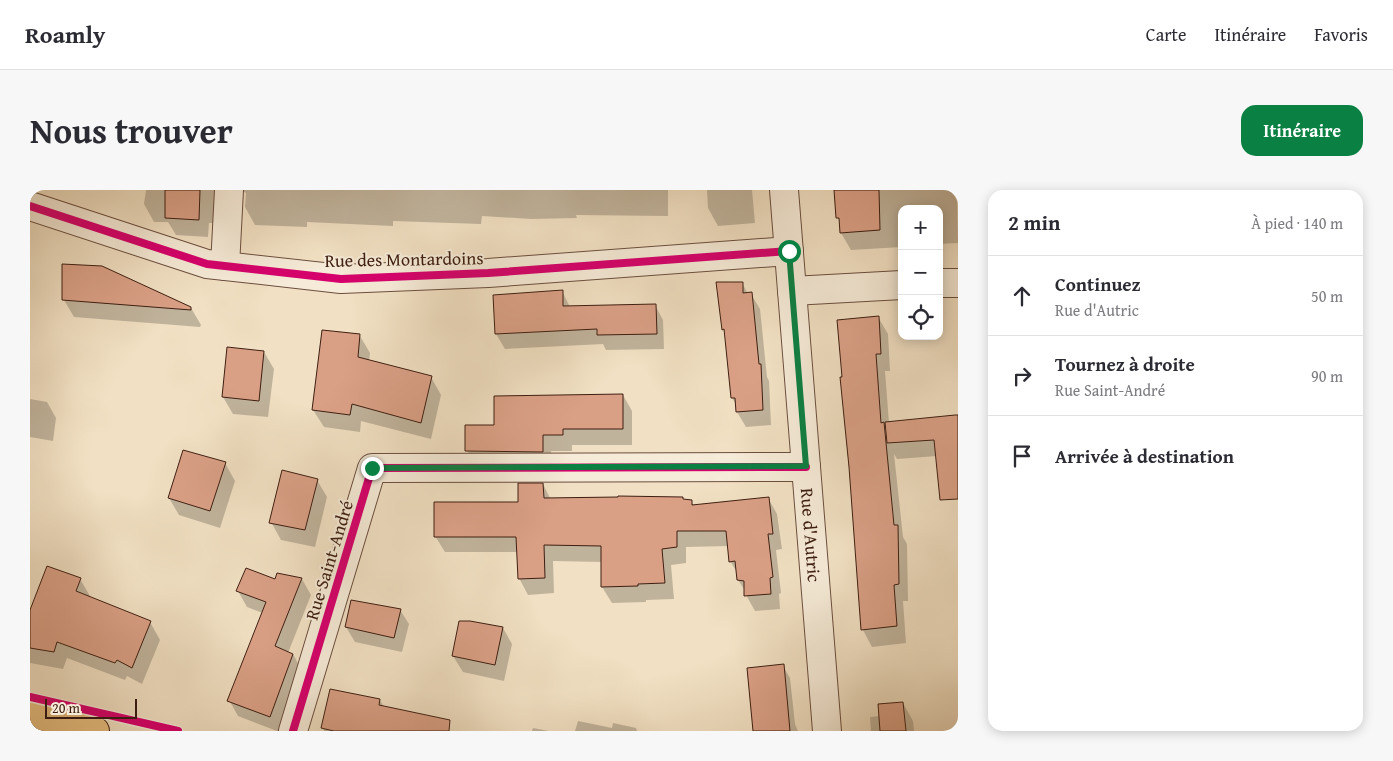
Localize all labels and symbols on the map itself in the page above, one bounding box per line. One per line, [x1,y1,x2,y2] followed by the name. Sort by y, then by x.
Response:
[778,240,801,263] route start
[324,244,484,274] street label: Rue des Montardoins
[361,457,384,480] route end
[794,487,829,583] street label: Rue d'Autric
[298,497,360,623] street label: Rue Saint-André
[45,696,138,719] scale bar

